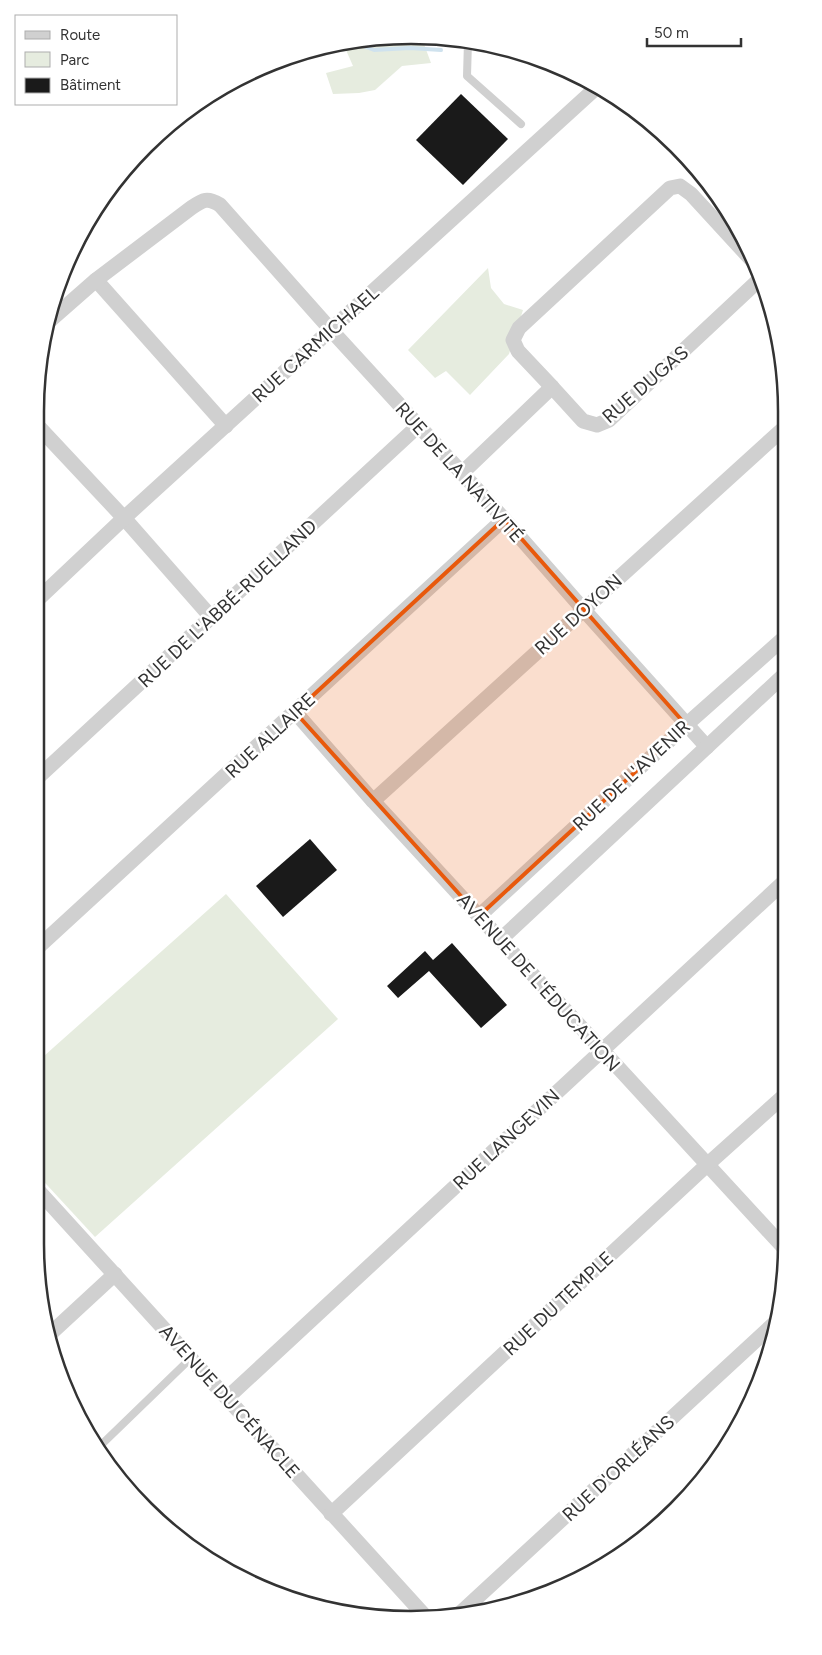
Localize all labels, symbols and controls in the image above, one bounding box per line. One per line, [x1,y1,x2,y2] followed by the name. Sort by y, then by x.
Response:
[15,15,178,105] legend
[647,15,741,47] scale bar
[654,24,689,42] text: 50 m
[60,26,100,44] text: Route
[60,51,89,69] text: Parc
[60,76,121,94] text: Bâtiment
[247,281,384,407] street label: RUE CARMICHAEL
[598,341,693,428] street label: RUE DUGAS
[391,397,529,547] street label: RUE DE LA NATIVITÉ
[133,514,322,692] street label: RUE DE L'ABBÉ-RUELLAND
[530,569,627,660] street label: RUE DOYON
[220,688,320,783] street label: RUE ALLAIRE
[568,715,695,836] street label: RUE DE L'AVENIR
[452,888,625,1076] street label: AVENUE DE L'ÉDUCATION
[448,1084,564,1195] street label: RUE LANGEVIN
[498,1246,618,1360] street label: RUE DU TEMPLE
[155,1320,305,1483] street label: AVENUE DU CÉNACLE
[557,1410,679,1526] street label: RUE D'ORLÉANS

